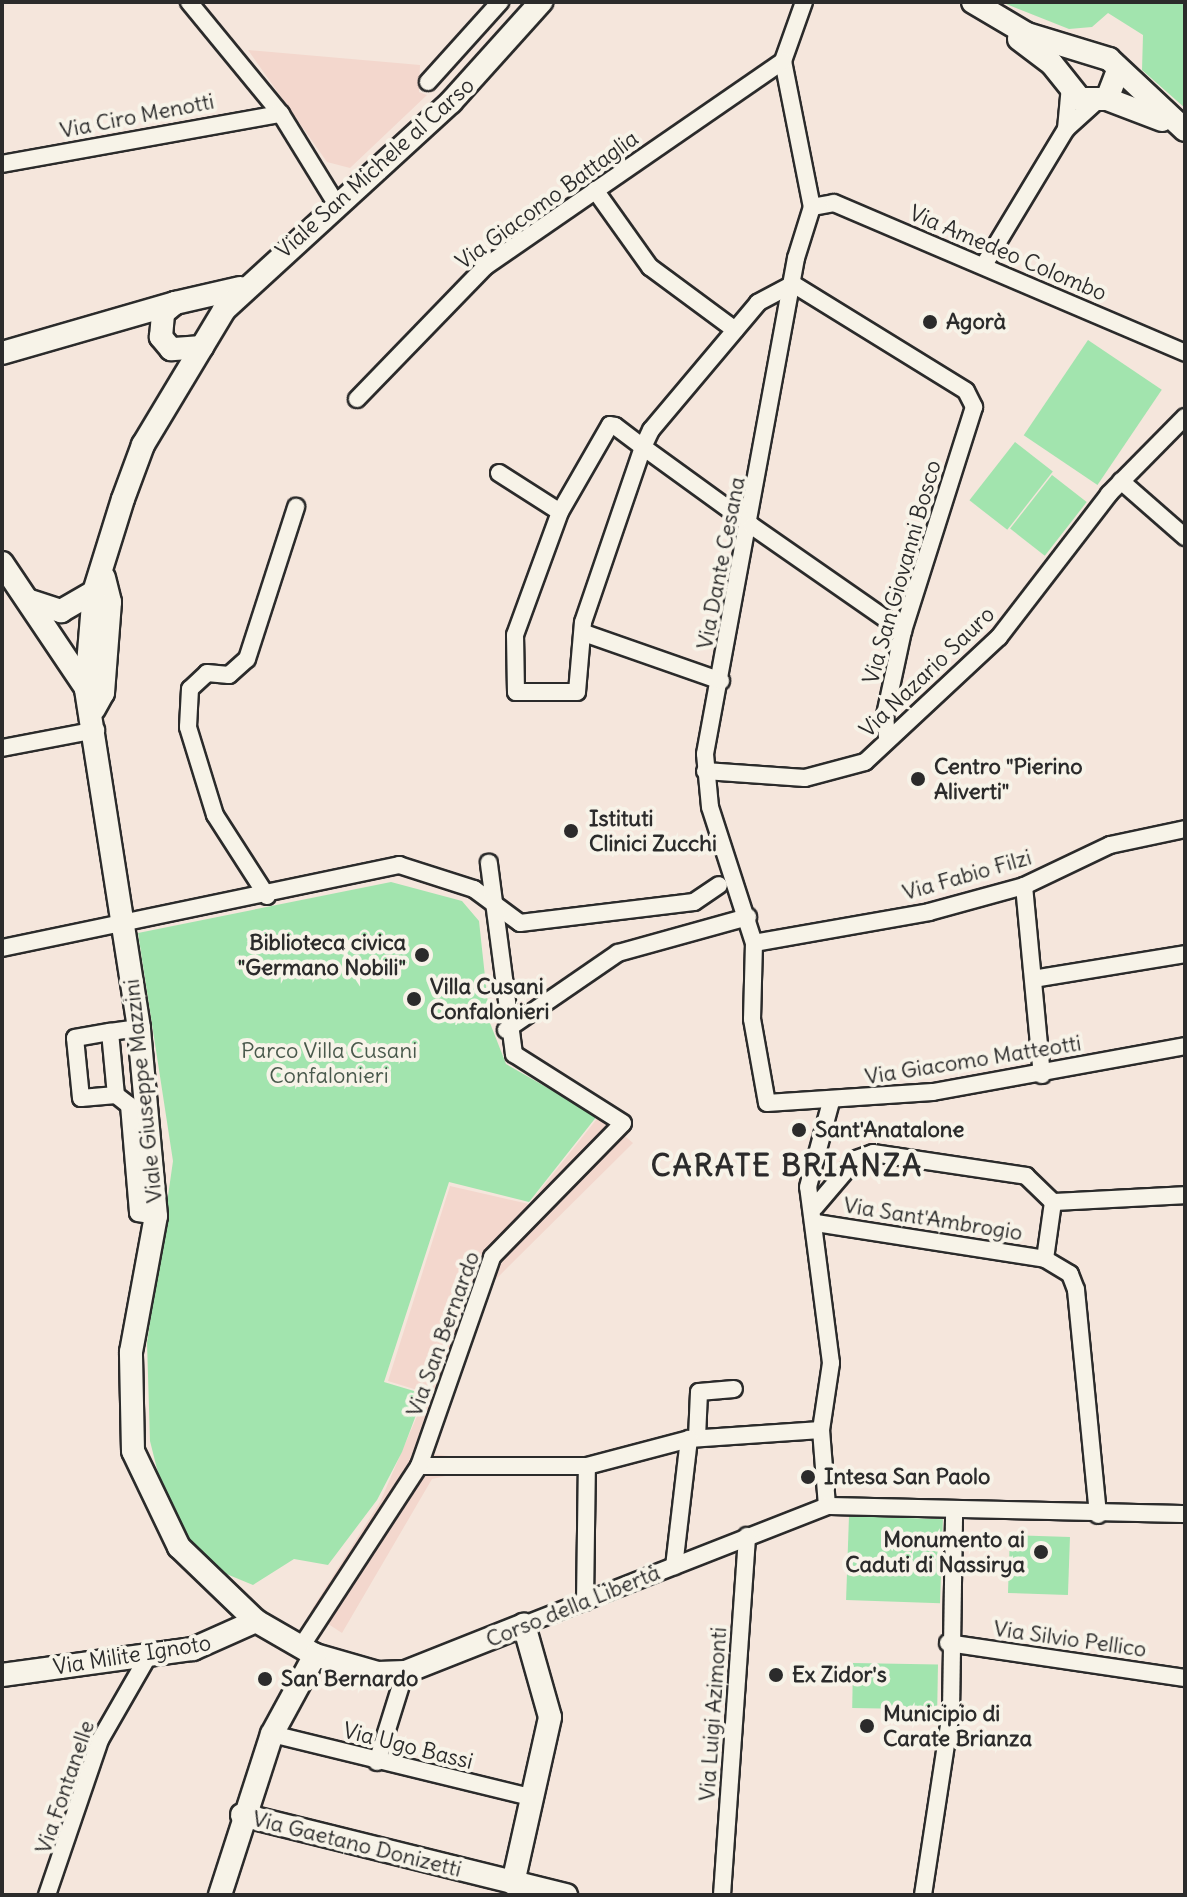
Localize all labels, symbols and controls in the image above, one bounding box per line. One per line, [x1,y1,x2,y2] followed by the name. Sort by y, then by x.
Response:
[271,72,479,264] street label: Viale San Michele al Carso
[58,88,216,144] street label: Via Ciro Menotti
[451,125,643,275] street label: Via Giacomo Battaglia
[905,199,1111,307] street label: Via Amedeo Colombo
[946,309,1006,335] place label: Agorà
[921,313,939,331] marker: Agorà
[857,457,947,687] street label: Via San Giovanni Bosco
[691,475,751,651] street label: Via Dante Cesana
[854,601,1000,743] street label: Via Nazario Sauro
[934,753,1083,804] place label: Centro "Pierino Aliverti"
[909,770,927,788] marker: Centro "Pierino Aliverti"
[589,805,717,856] place label: Istituti Clinici Zucchi
[560,820,582,842] marker: Istituti Clinici Zucchi
[899,844,1035,906] street label: Via Fabio Filzi
[238,929,406,980] place label: Biblioteca civica "Germano Nobili"
[413,946,431,964] marker: Biblioteca civica "Germano Nobili"
[430,973,549,1024] place label: Villa Cusani Confalonieri
[118,978,168,1204] street label: Viale Giuseppe Mazzini
[405,990,423,1008] marker: Villa Cusani Confalonieri
[863,1030,1083,1090] street label: Via Giacomo Matteotti
[241,1037,417,1088] park label: Parco Villa Cusani Confalonieri
[815,1117,964,1143] place label: Sant'Anatalone
[790,1121,808,1139] marker: Sant'Anatalone
[651,1147,923,1183] district label: CARATE BRIANZA
[842,1192,1024,1246] street label: Via Sant'Ambrogio
[401,1248,485,1420] street label: Via San Bernardo
[824,1464,990,1490] place label: Intesa San Paolo
[799,1468,817,1486] marker: Intesa San Paolo
[845,1526,1025,1578] place label: Monumento ai Caduti di Nassirya
[1032,1543,1050,1561] marker: Monumento ai Caduti di Nassirya
[482,1559,664,1653] street label: Corso della Libertà
[992,1615,1148,1663] street label: Via Silvio Pellico
[694,1626,732,1802] street label: Via Luigi Azimonti
[51,1629,213,1681] street label: Via Milite Ignoto
[792,1662,887,1688] place label: Ex Zidor's
[281,1666,418,1692] place label: San Bernardo
[767,1666,785,1684] marker: Ex Zidor's
[256,1670,274,1688] marker: San Bernardo
[883,1700,1032,1752] place label: Municipio di Carate Brianza
[30,1717,100,1857] street label: Via Fontanelle
[340,1717,476,1775] street label: Via Ugo Bassi
[858,1717,876,1735] marker: Municipio di Carate Brianza
[250,1805,464,1883] street label: Via Gaetano Donizetti

